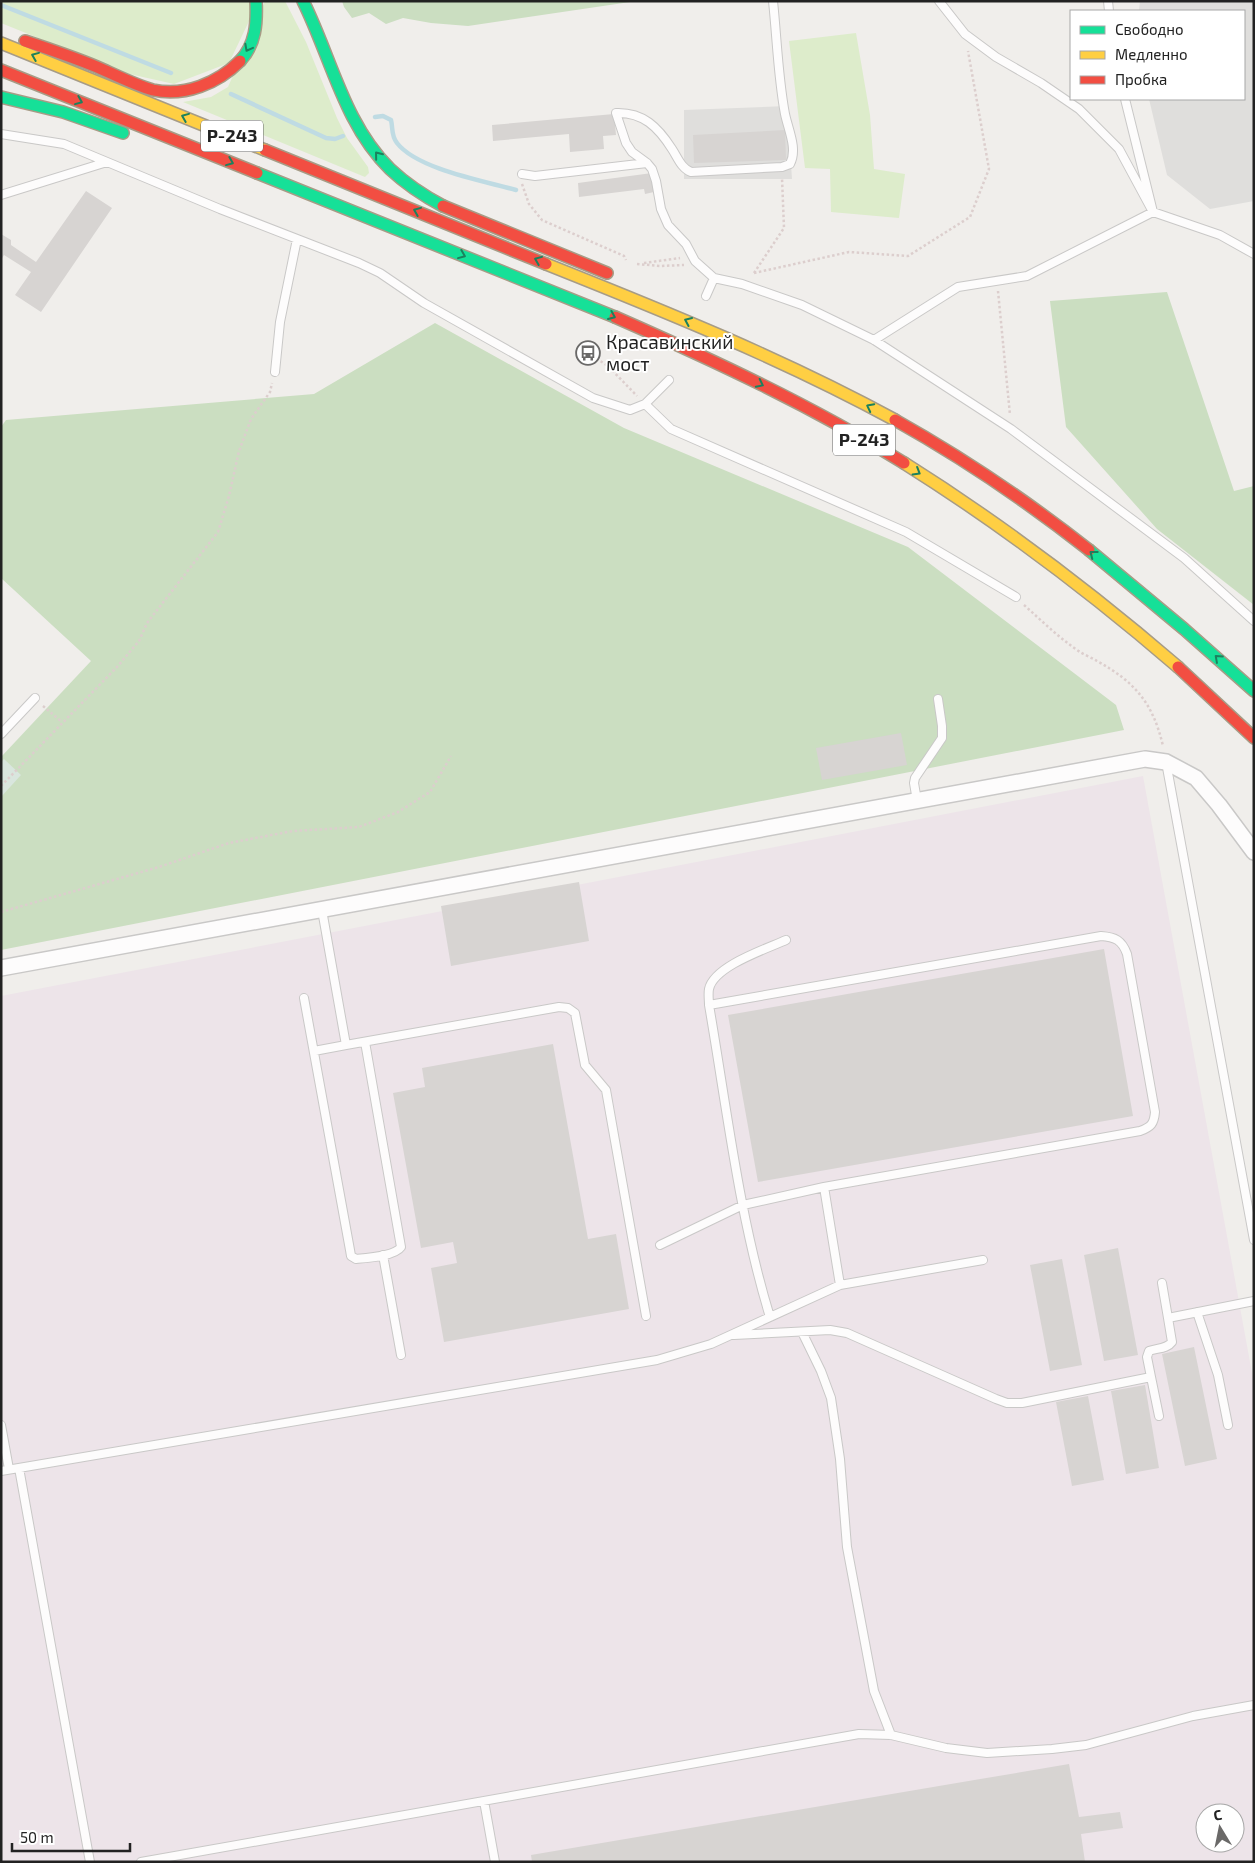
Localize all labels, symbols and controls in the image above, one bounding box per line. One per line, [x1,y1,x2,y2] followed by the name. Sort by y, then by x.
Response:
[1070,10,1245,100] legend
[1115,20,1184,38] text: Свободно
[244,43,254,52] one-way arrow
[1115,45,1188,63] text: Медленно
[31,52,39,62] one-way arrow
[1115,70,1167,88] text: Пробка
[74,95,83,105] one-way arrow
[181,113,190,124] one-way arrow
[201,120,263,152] road number: Р-243
[376,152,384,161] one-way arrow
[225,156,233,166] one-way arrow
[413,207,422,217] one-way arrow
[457,250,465,260] one-way arrow
[534,255,543,266] one-way arrow
[607,310,616,321] one-way arrow
[684,317,693,328] one-way arrow
[606,330,733,375] place label: Красавинский мост
[575,340,601,366] bus stop icon: Красавинский мост
[755,378,764,388] one-way arrow
[866,403,875,413] one-way arrow
[833,424,895,456] road number: Р-243
[912,465,921,475] one-way arrow
[1090,551,1099,559] one-way arrow
[1214,655,1223,664] one-way arrow
[1195,1803,1245,1853] north arrow
[1212,1806,1223,1824] text: С
[12,1820,130,1852] scale bar
[20,1828,54,1846] text: 50 m

